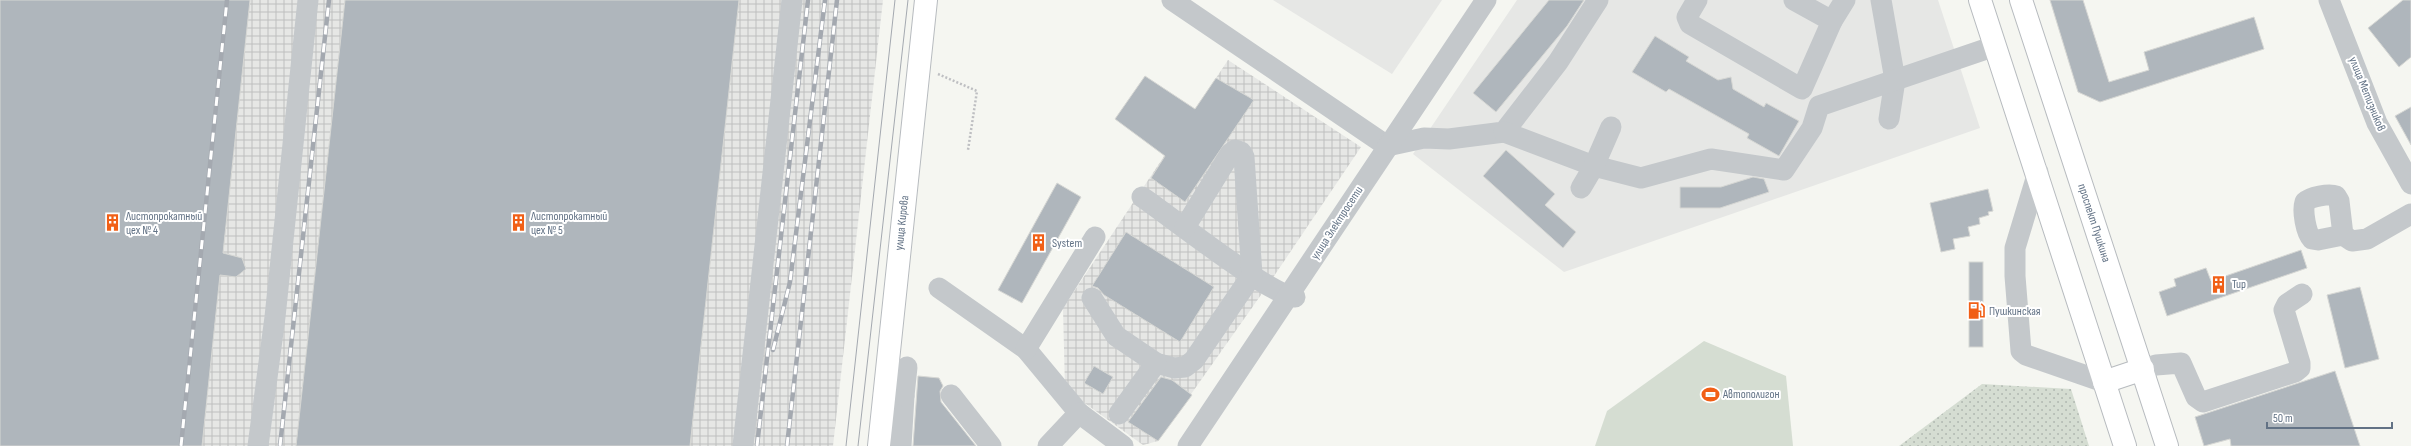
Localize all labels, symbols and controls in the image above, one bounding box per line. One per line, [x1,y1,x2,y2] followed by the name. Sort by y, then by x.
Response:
[2345,55,2389,133] street label: улица Метизников
[2074,182,2114,264] street label: проспект Пушкина
[1308,184,1366,262] street label: улица Электросети
[892,194,912,251] street label: улица Кирова
[125,209,202,238] place label: Листопрокатный цех № 4
[530,209,607,238] place label: Листопрокатный цех № 5
[103,213,123,233] building icon: Листопрокатный цех № 4
[508,213,528,233] building icon: Листопрокатный цех № 5
[1029,233,1049,253] building icon: System
[1052,236,1082,251] place label: System
[2209,274,2229,294] building icon: Тир
[2232,277,2246,292] place label: Тир
[1966,301,1986,321] fuel station icon: Пушкинская
[1989,304,2041,319] place label: Пушкинская
[1700,384,1720,404] sports icon: Автополигон
[1722,387,1779,402] place label: Автополигон
[2267,404,2392,430] scale bar
[2273,411,2293,426] text: 50 m

